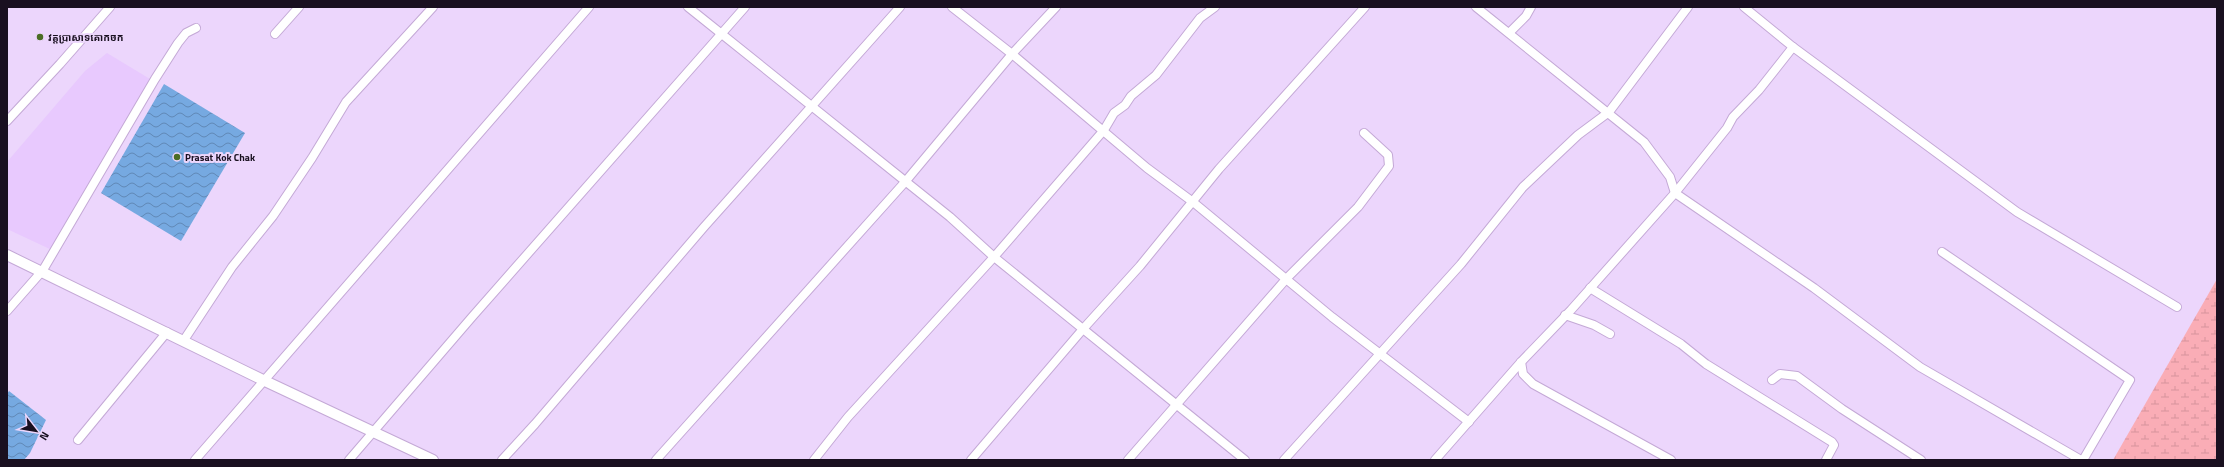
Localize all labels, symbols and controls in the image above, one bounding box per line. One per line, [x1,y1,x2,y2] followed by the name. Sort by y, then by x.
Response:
[48,30,124,45] place label: វត្តប្រាសាទគោកចក
[35,32,45,42] marker: វត្តប្រាសាទគោកចក
[185,150,256,165] place label: Prasat Kok Chak
[172,152,182,162] marker: Prasat Kok Chak
[16,411,56,451] north arrow
[36,429,53,444] text: N

